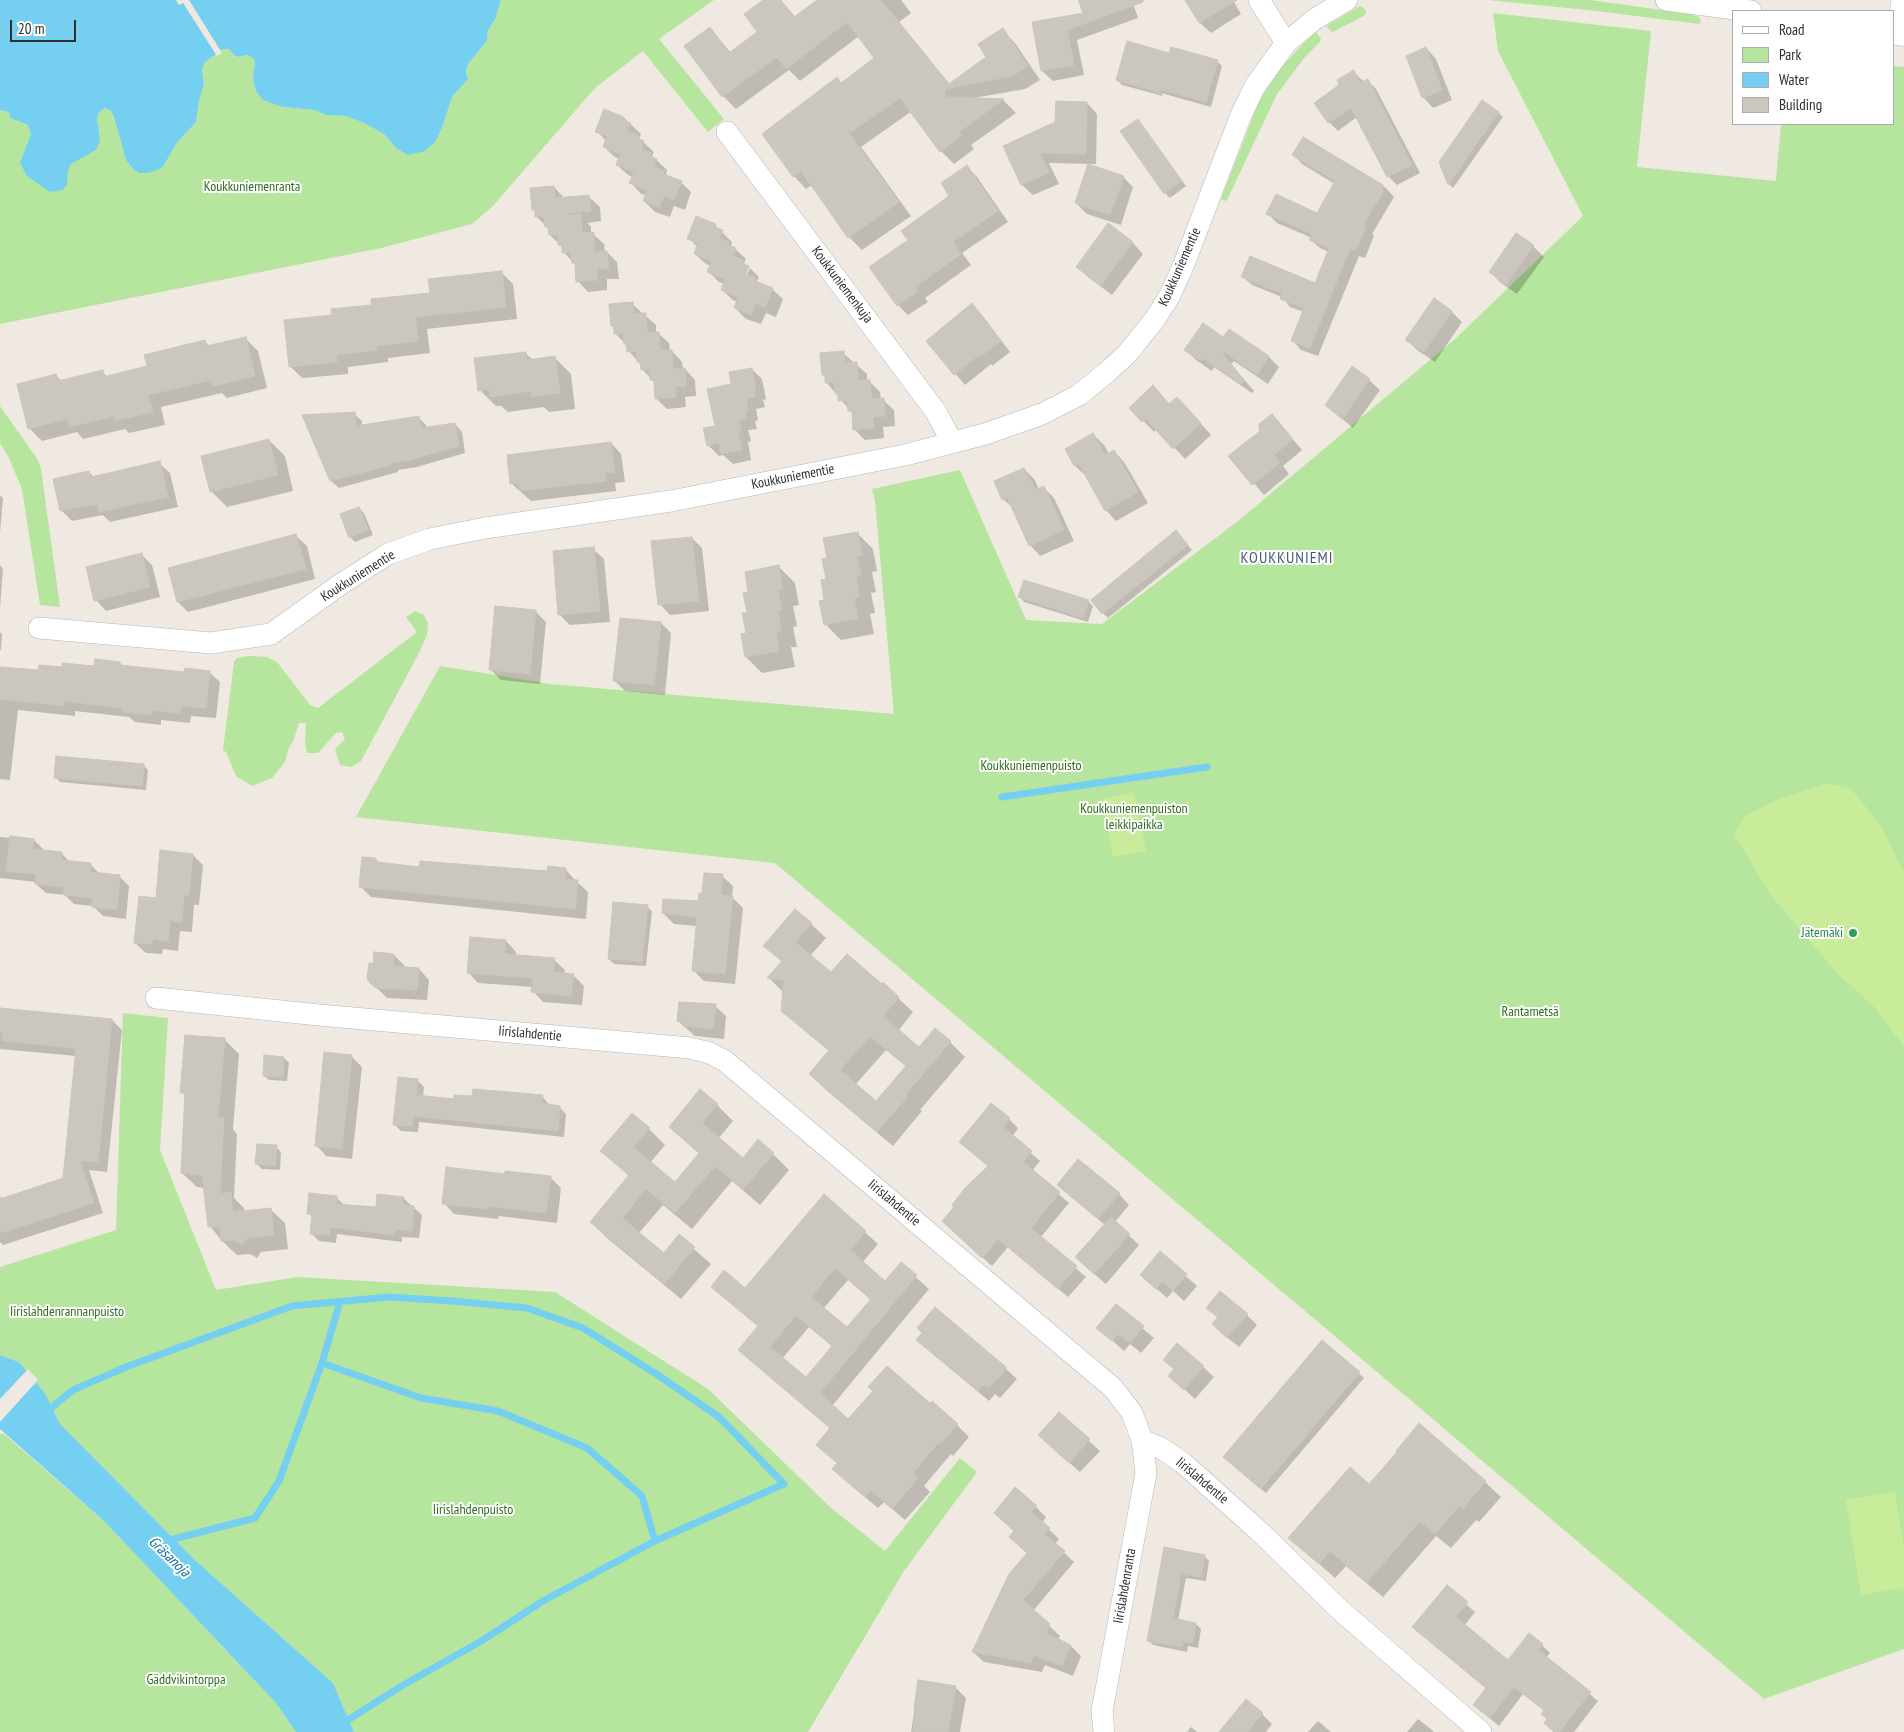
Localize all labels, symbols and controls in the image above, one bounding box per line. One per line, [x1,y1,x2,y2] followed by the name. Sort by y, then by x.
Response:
[12,10,79,42] scale bar
[1732,10,1894,125] legend
[18,19,44,38] text: 20 m
[1779,20,1805,39] text: Road
[1779,45,1801,64] text: Park
[1779,70,1809,89] text: Water
[1779,95,1822,114] text: Building
[204,179,300,195] park label: Koukkuniemenranta
[1155,225,1205,309] street label: Koukkuniementie
[808,243,876,327] street label: Koukkuniemenkuja
[750,461,836,493] street label: Koukkuniementie
[318,547,398,605] street label: Koukkuniementie
[1239,548,1335,568] district label: KOUKKUNIEMI
[980,758,1082,774] park label: Koukkuniemenpuisto
[1080,801,1188,834] park label: Koukkuniemenpuiston leikkipaikka
[1801,925,1843,941] place label: Jätemäki
[1847,927,1859,939] marker: Jätemäki
[1502,1004,1558,1020] park label: Rantametsä
[498,1023,562,1045] street label: Iirislahdentie
[864,1176,924,1230] street label: Iirislahdentie
[10,1304,124,1320] park label: Iirislahdenrannanpuisto
[1172,1454,1232,1508] street label: Iirislahdentie
[433,1502,513,1518] park label: Iirislahdenpuisto
[144,1533,194,1581] water label: Gräsanoja
[1110,1547,1140,1625] street label: Iirislahdenranta
[146,1672,226,1688] park label: Gäddvikintorppa

